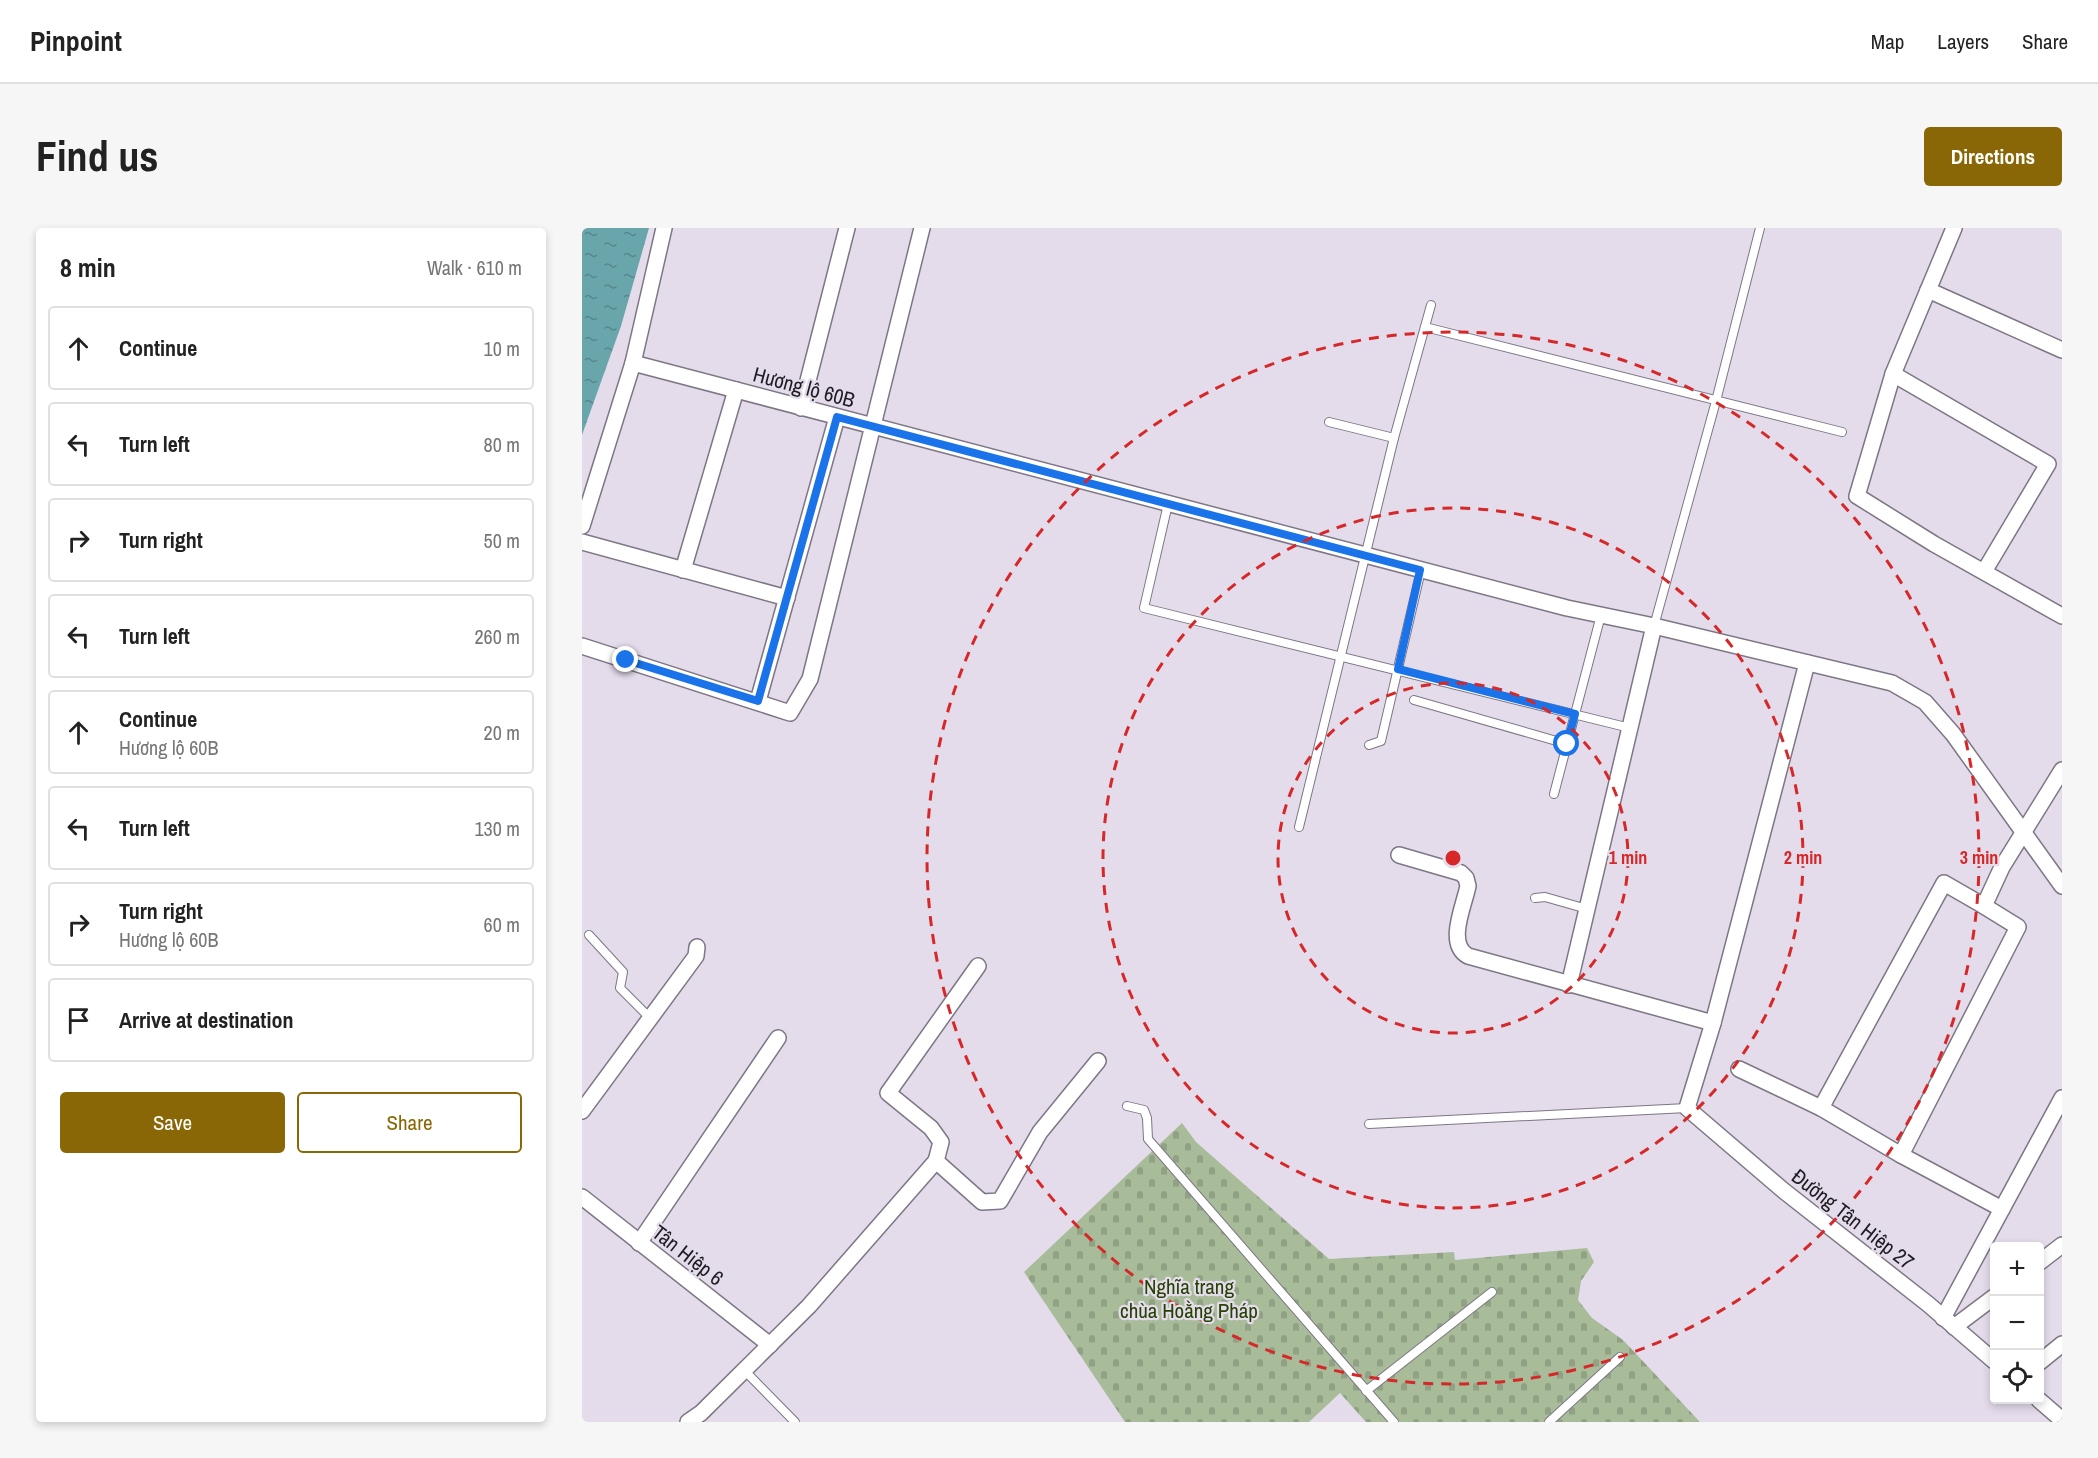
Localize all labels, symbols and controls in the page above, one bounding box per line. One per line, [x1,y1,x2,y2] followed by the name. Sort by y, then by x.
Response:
[30,22,122,60] text: Pinpoint
[1871,27,1904,56] text: Map
[1937,27,1989,56] text: Layers
[2022,27,2068,56] text: Share
[1924,127,2062,186] button: Directions
[36,128,158,184] text: Find us
[60,250,116,285] text: 8 min
[427,254,522,281] text: Walk · 610 m
[62,332,95,365] icon: ahead
[119,333,197,363] text: Continue
[484,335,520,362] text: 10 m
[750,359,858,415] street label: Hương lộ 60B
[62,428,95,461] icon: left
[119,429,190,459] text: Turn left
[484,431,520,458] text: 80 m
[62,524,95,557] icon: right
[119,525,203,555] text: Turn right
[484,527,520,554] text: 50 m
[62,620,95,653] icon: left
[119,621,190,651] text: Turn left
[474,623,520,650] text: 260 m
[612,646,638,672] route end
[119,704,197,734] text: Continue
[62,716,95,749] icon: ahead
[484,719,520,746] text: 20 m
[1553,730,1579,756] route start
[119,734,218,761] text: Hương lộ 60B
[62,812,95,845] icon: left
[119,813,190,843] text: Turn left
[474,815,520,842] text: 130 m
[1609,845,1647,870] text: 1 min
[1784,845,1822,870] text: 2 min
[1960,845,1998,870] text: 3 min
[1443,848,1463,868] centre of rings
[119,896,203,926] text: Turn right
[62,908,95,941] icon: right
[484,911,520,938] text: 60 m
[119,926,218,953] text: Hương lộ 60B
[62,1004,95,1037] icon: arrive
[119,1005,293,1035] text: Arrive at destination
[60,1092,285,1153] button: Save
[297,1092,522,1153] button: Share
[1786,1162,1920,1276] street label: Đường Tân Hiệp 27
[646,1218,730,1292] street label: Tân Hiệp 6
[1990,1242,2044,1404] map controls
[1990,1242,2044,1296] button: +
[1120,1272,1258,1325] park label: Nghĩa trang chùa Hoằng Pháp
[1990,1296,2044,1350] button: −
[1990,1350,2044,1404] button: locate

